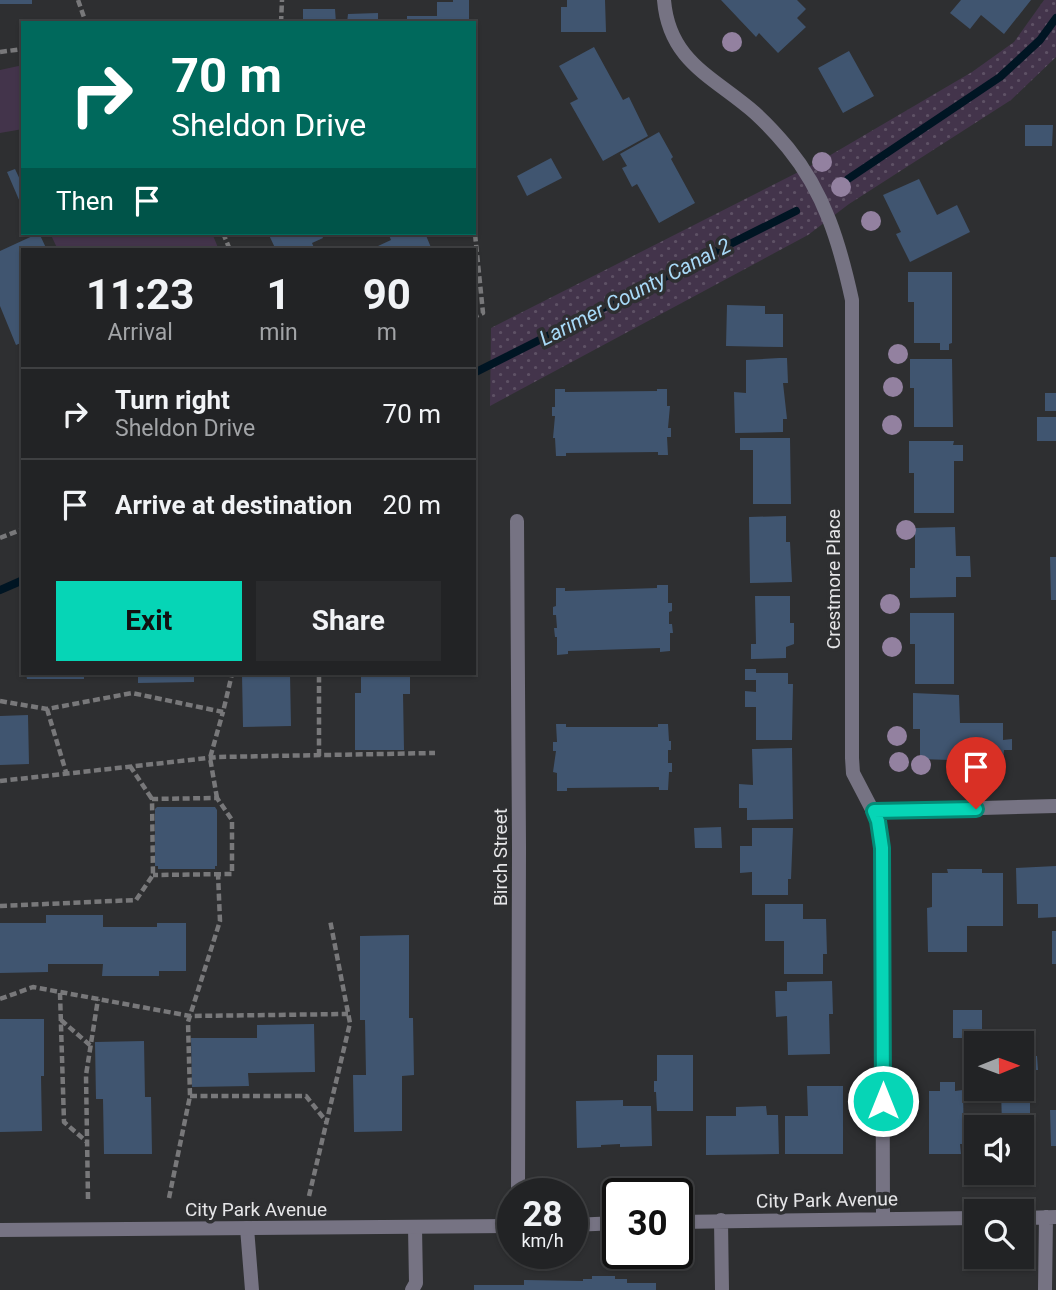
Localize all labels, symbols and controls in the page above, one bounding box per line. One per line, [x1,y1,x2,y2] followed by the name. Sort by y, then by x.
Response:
[171,47,282,104] text: 70 m
[56,49,147,140] icon: right
[171,106,366,144] text: Sheldon Drive
[128,182,166,220] icon: arrive
[56,186,114,216] text: Then
[535,233,735,351] water label: Larimer County Canal 2
[86,270,194,319] text: 11:23
[266,270,291,319] text: 1
[363,270,411,319] text: 90
[108,319,173,346] text: Arrival
[259,319,298,346] text: min
[377,319,397,346] text: m
[115,385,230,415] text: Turn right
[56,395,94,433] icon: right
[383,399,441,429] text: 70 m
[115,415,255,442] text: Sheldon Drive
[56,486,94,524] icon: arrive
[115,490,352,520] text: Arrive at destination
[383,490,441,520] text: 20 m
[822,509,845,649] street label: Crestmore Place
[56,581,242,661] button: Exit
[256,581,441,661] button: Share
[946,737,1006,809] pin
[957,748,995,786] icon: arrive
[489,808,512,906] street label: Birch Street
[964,1031,1034,1101] north arrow
[964,1031,1034,1269] map controls
[846,1064,920,1138] position arrow
[964,1115,1034,1185] button: sound
[602,1178,693,1269] speed limit sign: 30
[756,1187,898,1213] street label: City Park Avenue
[522,1194,563,1235] text: 28
[185,1198,327,1221] street label: City Park Avenue
[964,1199,1034,1269] button: search
[521,1230,564,1251] text: km/h

